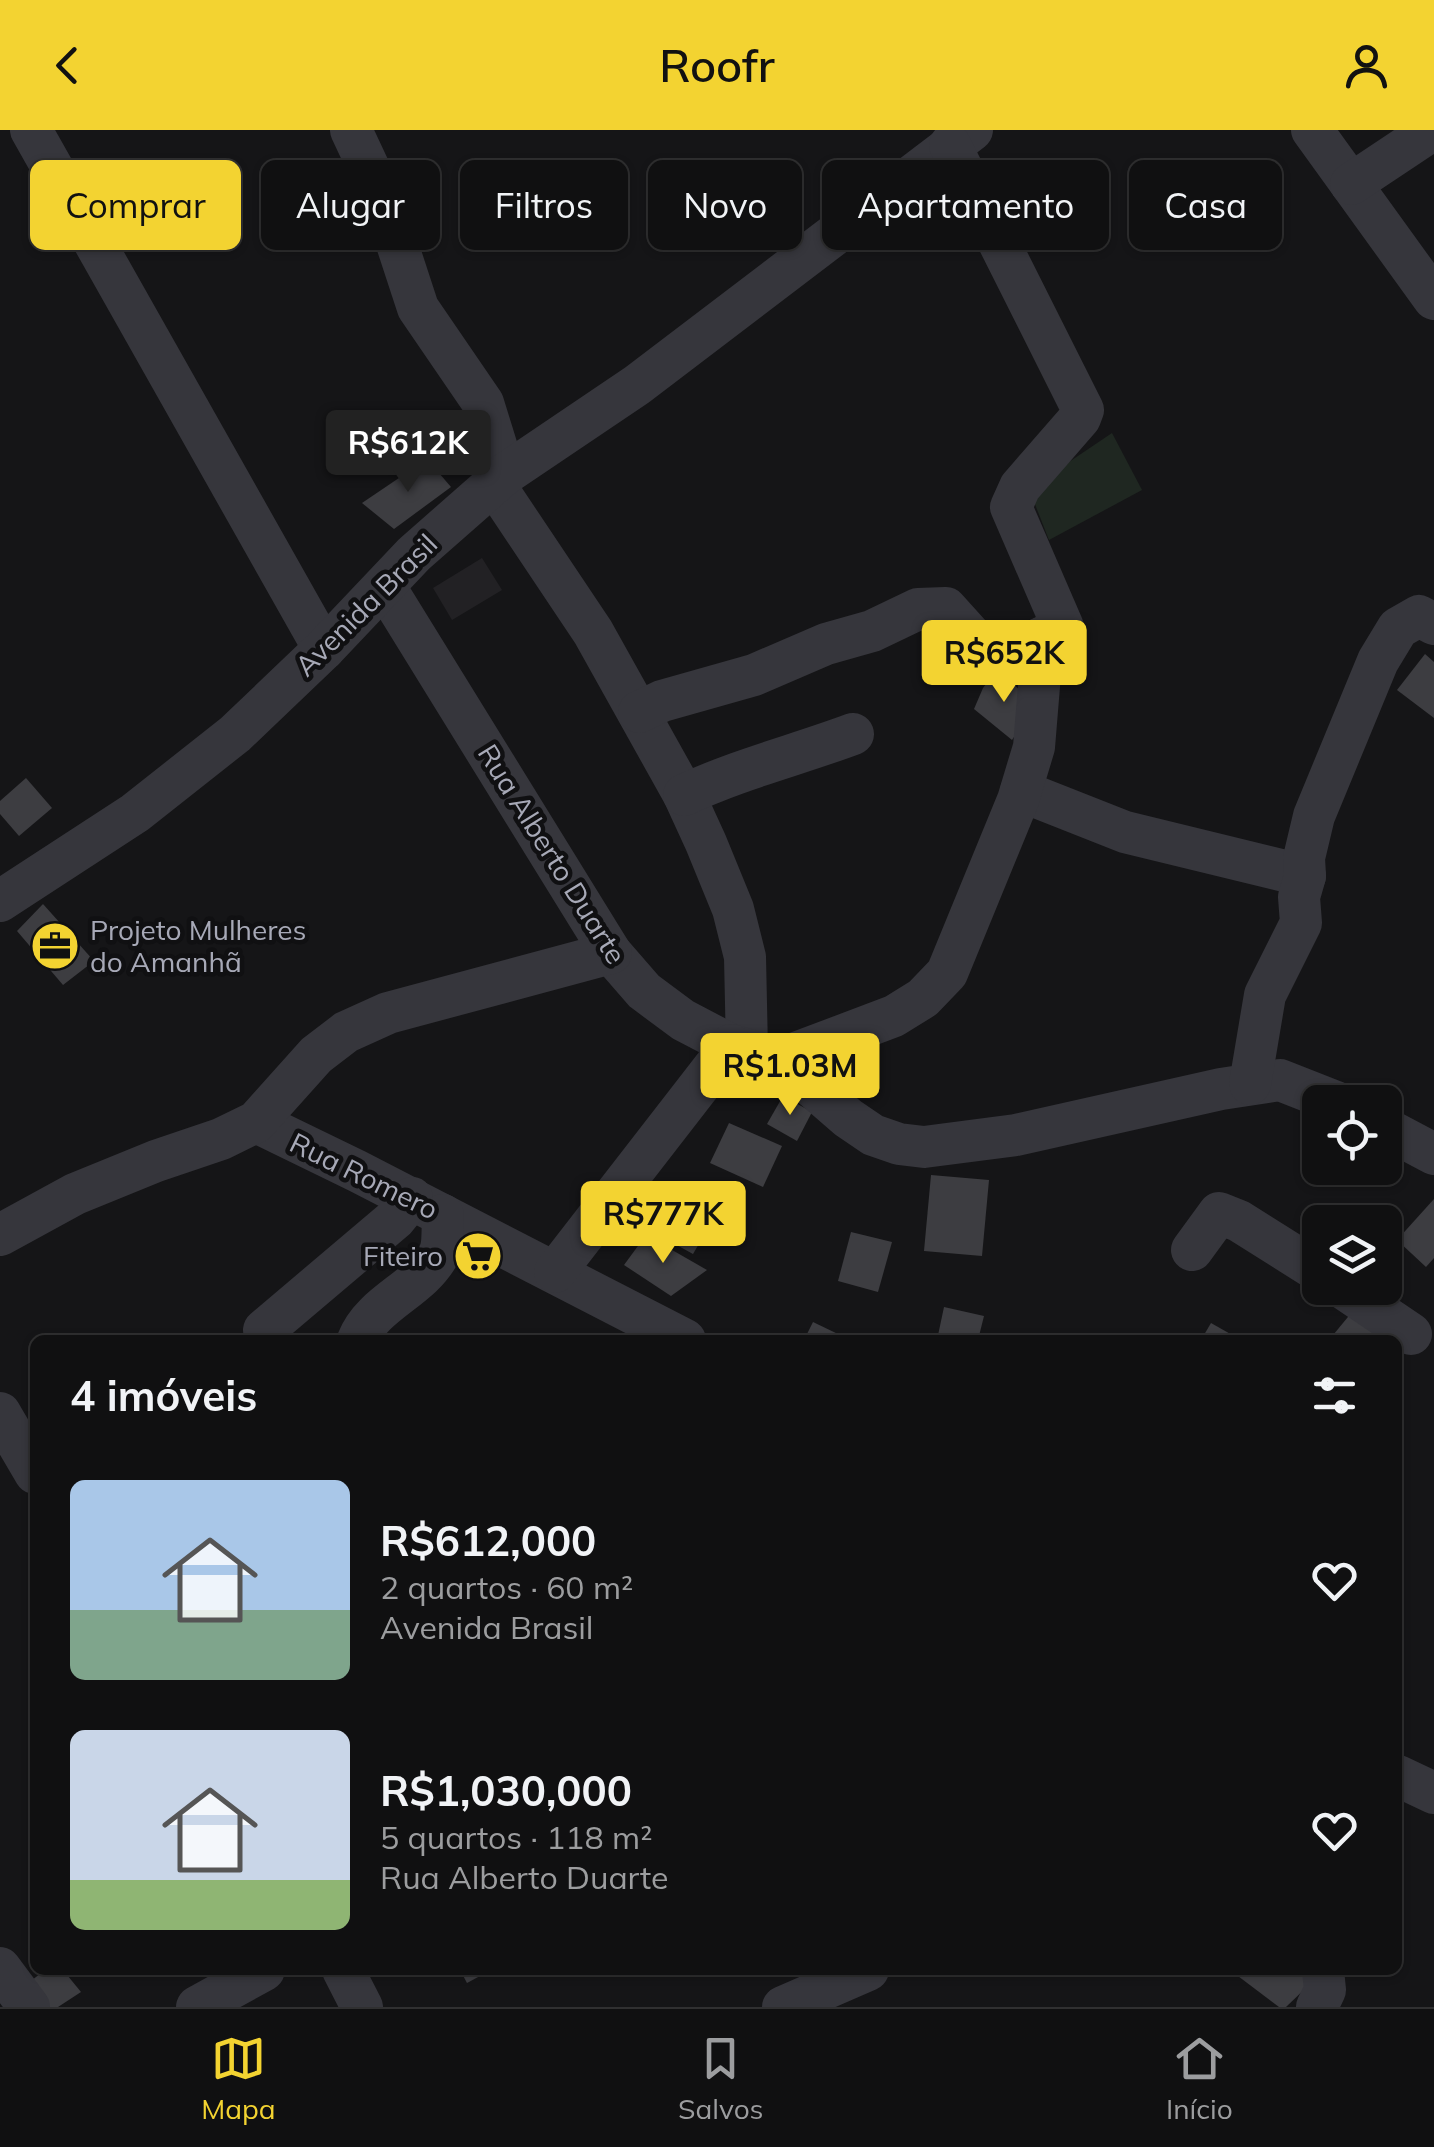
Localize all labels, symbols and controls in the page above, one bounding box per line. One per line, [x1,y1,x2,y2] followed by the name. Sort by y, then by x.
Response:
[659,37,775,93] text: Roofr
[40,38,95,93] icon: back
[1339,38,1394,93] icon: person
[30,160,241,250] chip: Comprar
[261,160,440,250] chip: Alugar
[460,160,628,250] chip: Filtros
[648,160,802,250] chip: Novo
[822,160,1109,250] chip: Apartamento
[1129,160,1282,250] chip: Casa
[327,410,489,495] pin: R$612K
[348,422,468,462] text: R$612K
[287,526,444,683] street label: Avenida Brasil
[923,620,1085,705] pin: R$652K
[944,632,1064,672] text: R$652K
[471,737,634,970] street label: Rua Alberto Duarte
[90,912,306,979] place label: Projeto Mulheres do Amanhã
[29,920,81,972] office icon: Projeto Mulheres do Amanhã
[698,1033,882,1118] pin: R$1.03M
[722,1045,858,1085] text: R$1.03M
[1302,1085,1402,1305] map controls
[1302,1085,1402,1185] button: locate
[284,1125,444,1226] street label: Rua Romero
[582,1181,744,1266] pin: R$777K
[603,1193,723,1233] text: R$777K
[1302,1205,1402,1305] button: layers
[452,1230,504,1282] supermarket icon: Fiteiro
[363,1238,443,1273] place label: Fiteiro
[1307,1368,1362,1423] icon: filters
[70,1369,257,1422] text: 4 imóveis
[380,1514,596,1567] text: R$612,000
[150,1520,270,1640] icon: home
[1307,1553,1362,1608] icon: heart
[380,1567,633,1607] text: 2 quartos · 60 m²
[380,1607,593,1647] text: Avenida Brasil
[380,1764,632,1817] text: R$1,030,000
[150,1770,270,1890] icon: home
[1307,1803,1362,1858] icon: heart
[380,1817,652,1857] text: 5 quartos · 118 m²
[380,1857,669,1897] text: Rua Alberto Duarte
[201,2031,276,2126] tab: Mapa
[678,2031,764,2126] tab: Salvos
[1166,2031,1233,2126] tab: Início

